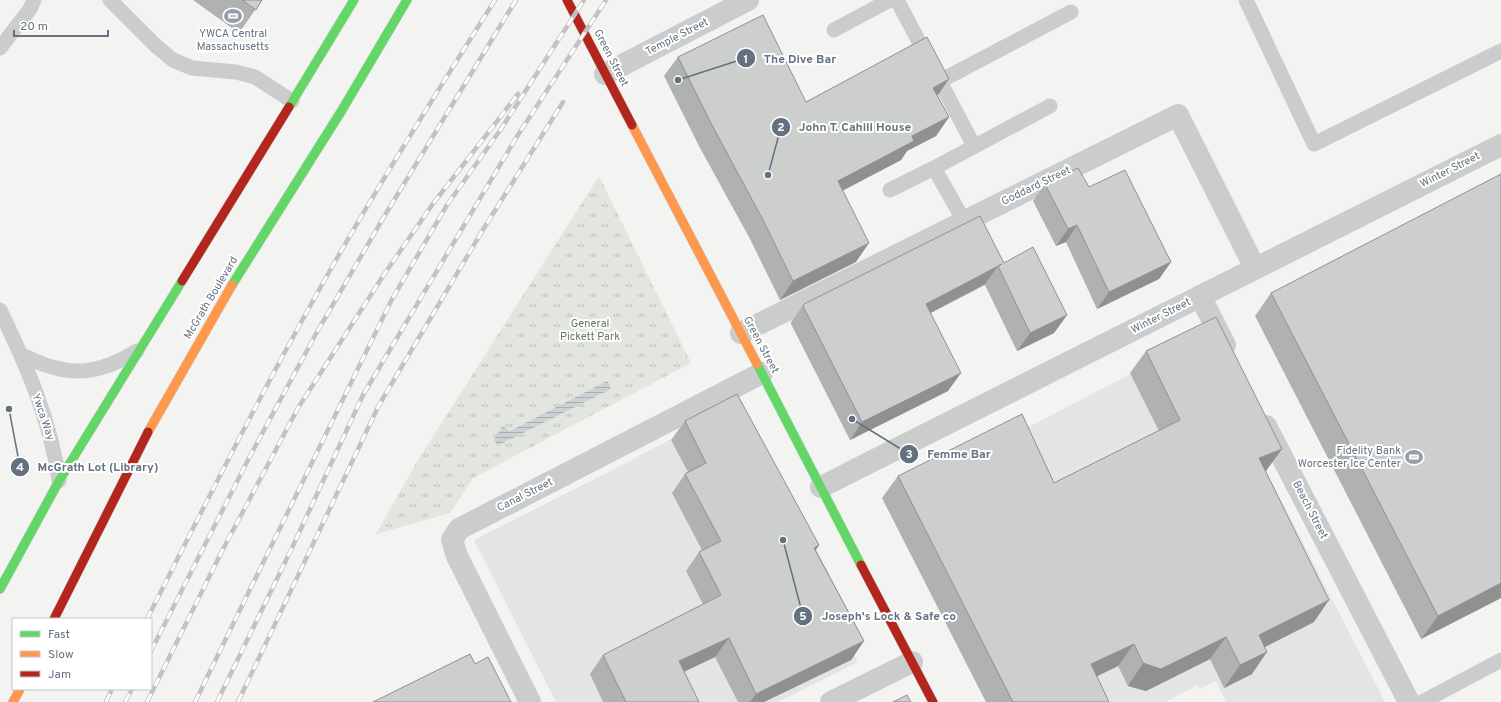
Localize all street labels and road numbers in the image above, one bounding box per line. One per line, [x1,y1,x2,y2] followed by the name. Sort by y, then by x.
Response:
[643,15,711,59] street label: Temple Street
[591,27,631,89] street label: Green Street
[1418,149,1482,191] street label: Winter Street
[999,163,1073,209] street label: Goddard Street
[181,254,241,342] street label: McGrath Boulevard
[1129,295,1193,337] street label: Winter Street
[740,314,782,376] street label: Green Street
[28,392,58,442] street label: Ywca Way
[495,475,555,515] street label: Canal Street
[1289,478,1331,542] street label: Beach Street

